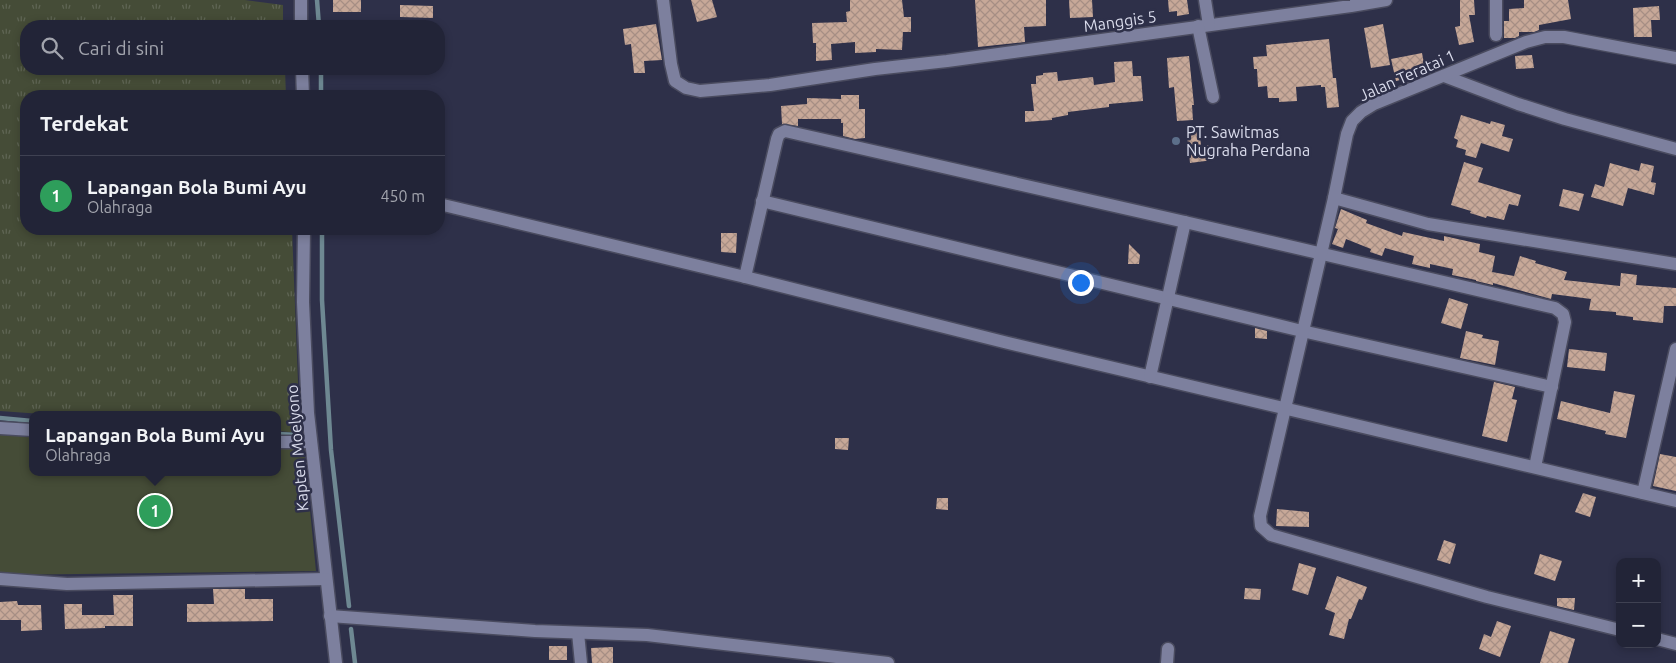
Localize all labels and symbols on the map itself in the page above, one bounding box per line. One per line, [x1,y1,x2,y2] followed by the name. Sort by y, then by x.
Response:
[1083,7,1157,35] street label: Manggis 5
[1356,46,1458,104] street label: Jalan Teratai 1
[1186,123,1310,159] place label: PT. Sawitmas Nugraha Perdana
[1170,135,1182,147] marker: PT. Sawitmas Nugraha Perdana
[1068,270,1094,296] your location
[282,384,312,512] street label: Kapten Moelyono
[139,492,171,530] pin: 1

